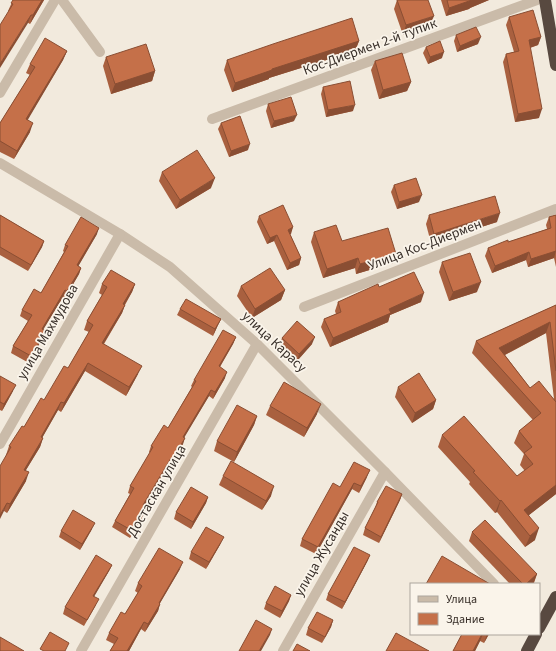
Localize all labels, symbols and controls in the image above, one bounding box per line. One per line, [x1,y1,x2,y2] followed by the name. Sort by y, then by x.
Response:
[300,13,440,81] street label: Кос-Диермен 2-й тупик
[365,214,485,276] street label: Улица Кос-Диермен
[12,280,84,384] street label: улица Махмудова
[237,307,311,378] street label: улица Карасу
[122,441,192,541] street label: Достаскан улица
[289,508,355,600] street label: улица Жусанды
[410,583,540,635] legend
[446,591,477,608] text: Улица
[446,611,485,628] text: Здание

